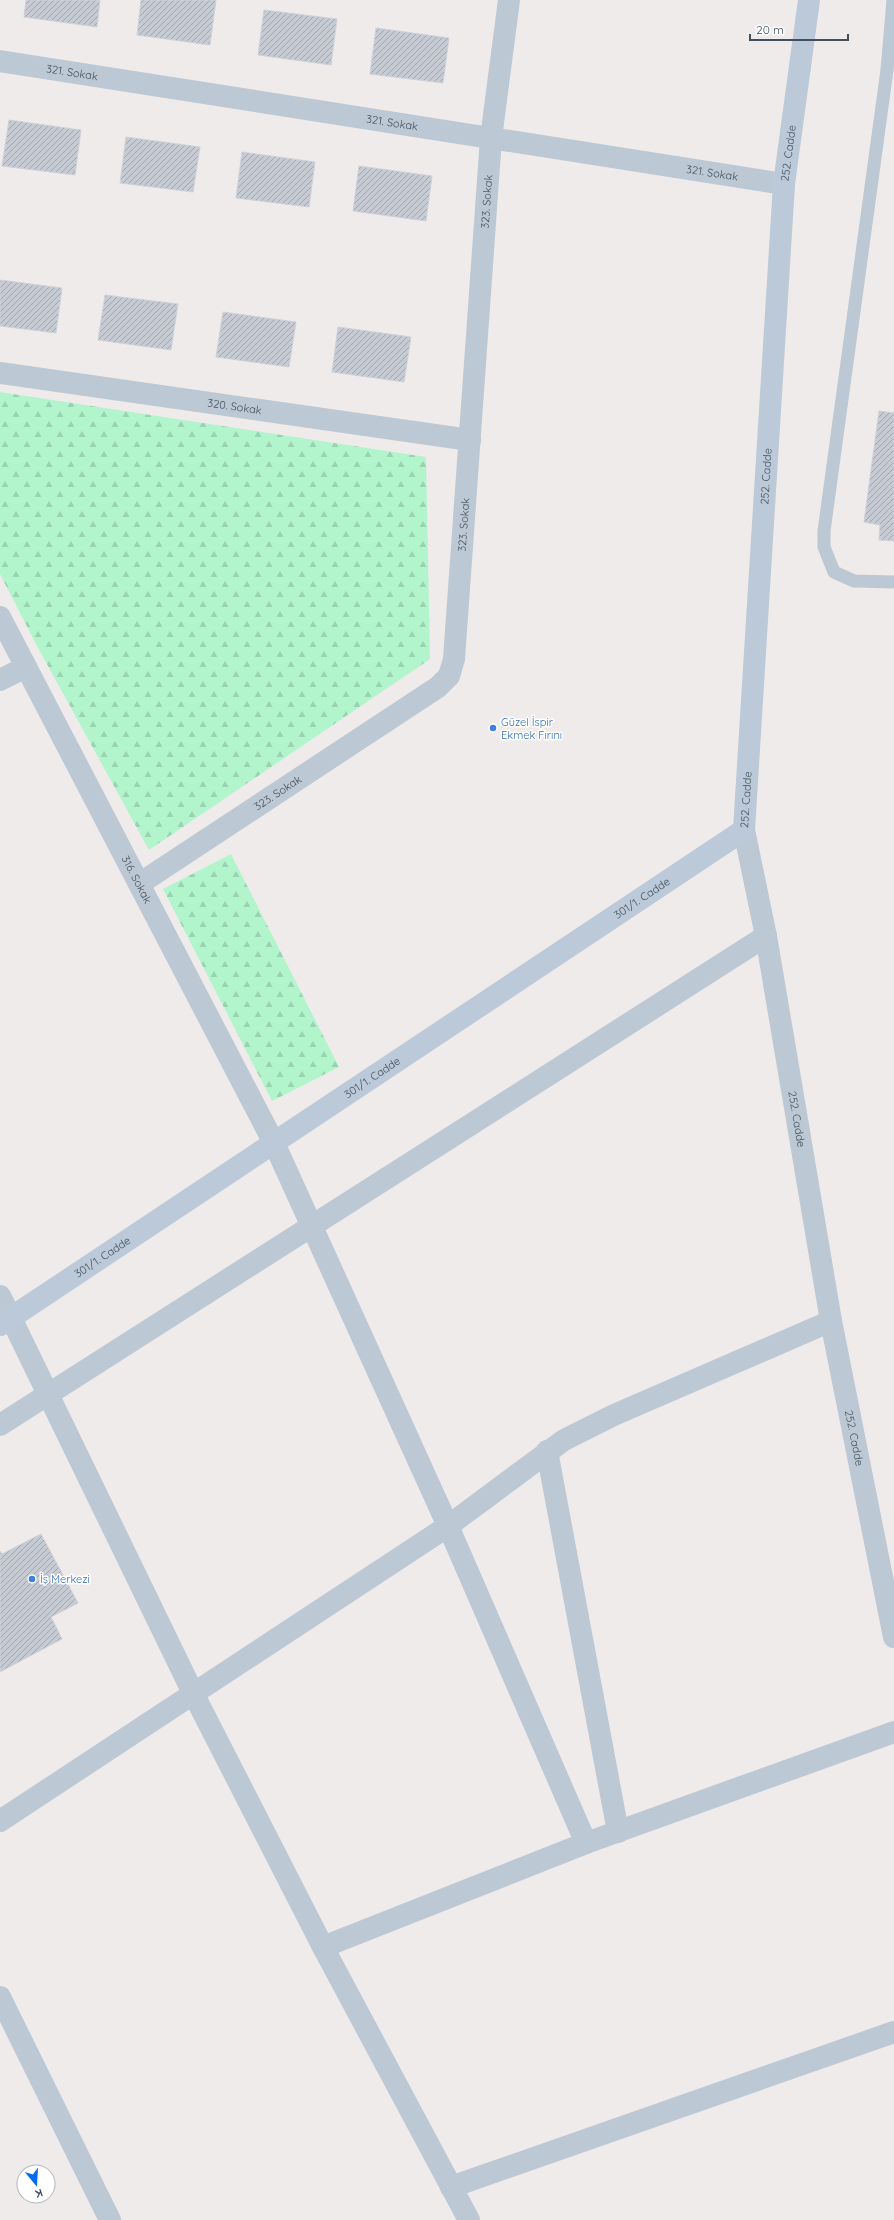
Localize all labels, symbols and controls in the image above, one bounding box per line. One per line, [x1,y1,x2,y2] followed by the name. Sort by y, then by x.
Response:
[750,16,848,42] scale bar
[756,22,784,37] text: 20 m
[45,61,99,83] street label: 321. Sokak
[365,112,419,134] street label: 321. Sokak
[777,124,799,182] street label: 252. Cadde
[685,162,739,184] street label: 321. Sokak
[478,174,495,229] street label: 323. Sokak
[207,396,263,417] street label: 320. Sokak
[757,448,775,505] street label: 252. Cadde
[455,497,472,552] street label: 323. Sokak
[501,715,562,742] place label: Güzel İspir Ekmek Fırını
[488,723,498,733] marker: Güzel İspir Ekmek Fırını
[737,771,755,828] street label: 252. Cadde
[251,772,304,813] street label: 323. Sokak
[119,853,155,906] street label: 316. Sokak
[611,874,673,922] street label: 301/1. Cadde
[341,1054,403,1101] street label: 301/1. Cadde
[785,1090,809,1148] street label: 252. Cadde
[72,1233,133,1281] street label: 301/1. Cadde
[842,1409,867,1467] street label: 252. Cadde
[40,1572,90,1586] place label: İş Merkezi
[27,1574,37,1584] marker: İş Merkezi
[16,2164,56,2204] north arrow
[33,2186,45,2201] text: K

